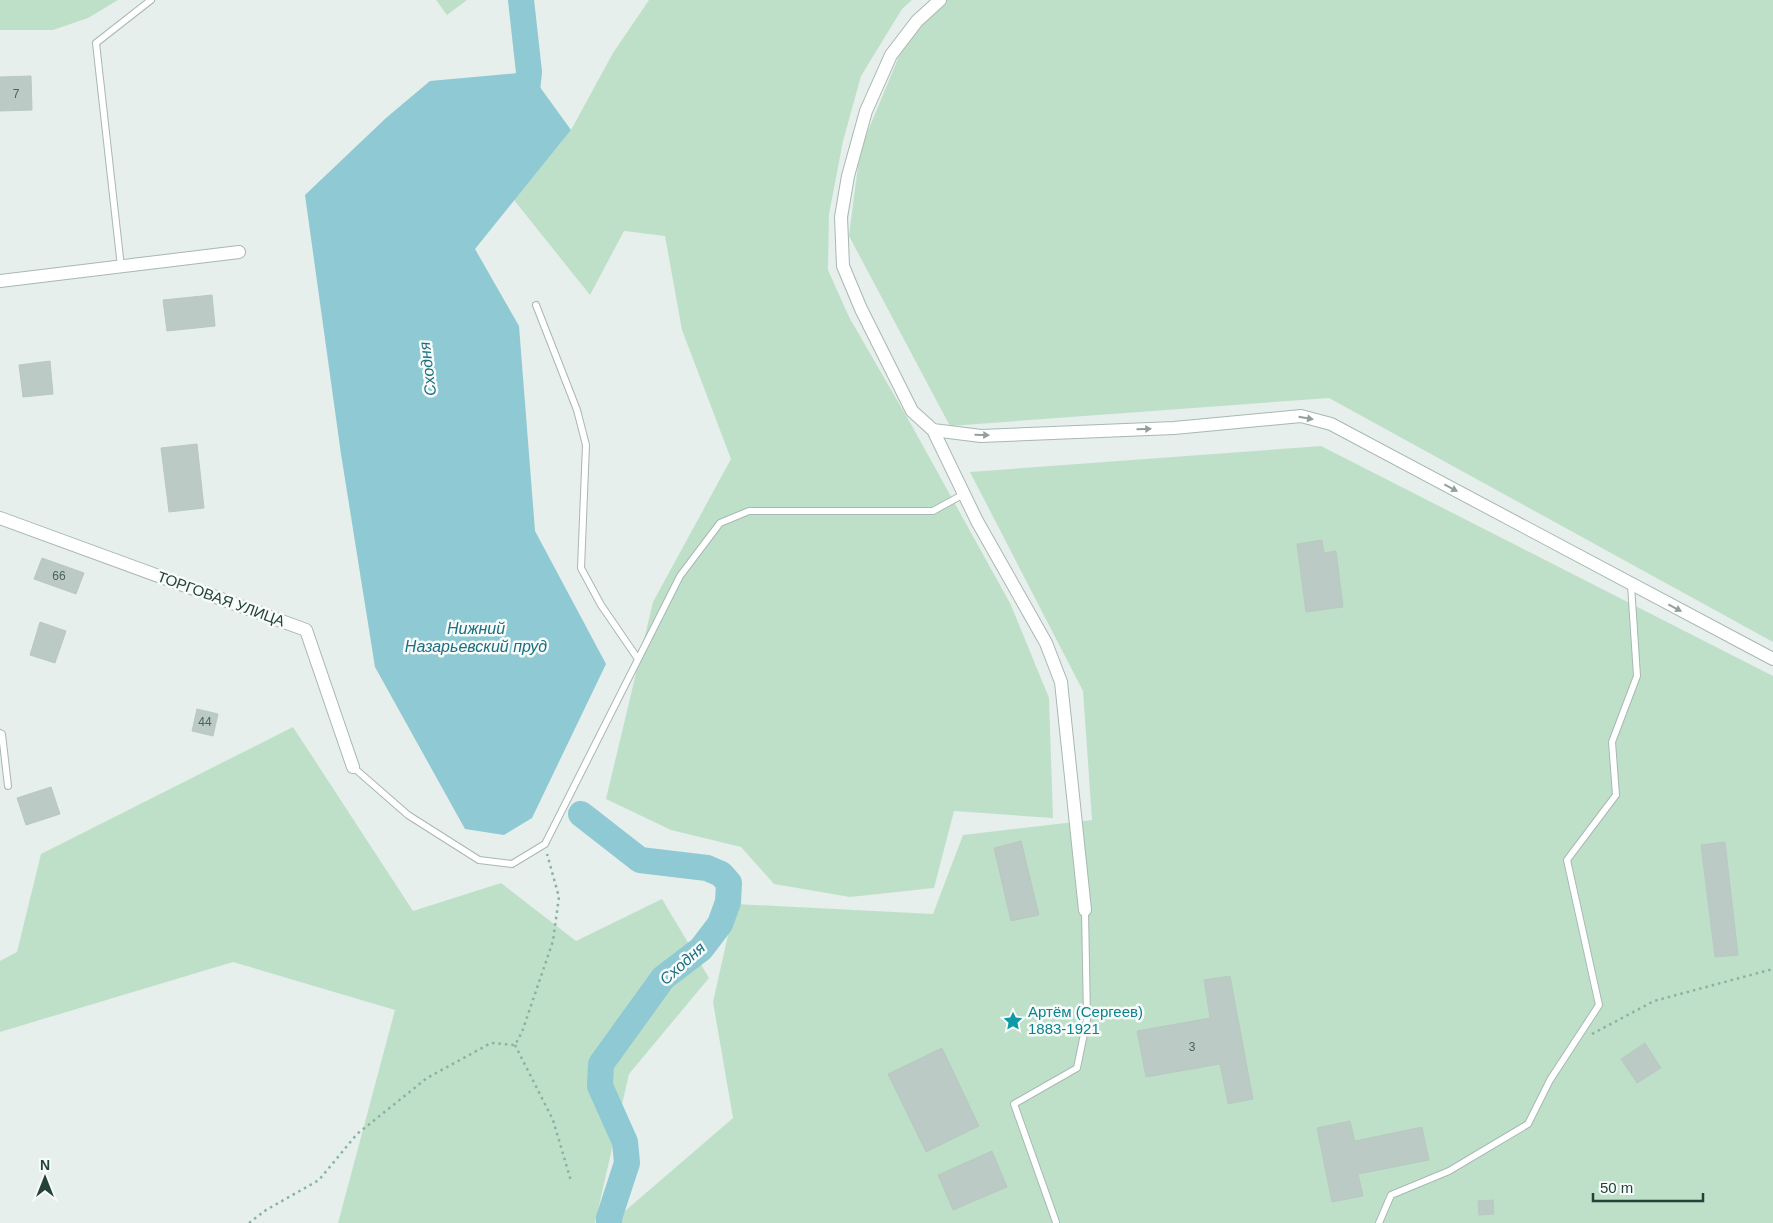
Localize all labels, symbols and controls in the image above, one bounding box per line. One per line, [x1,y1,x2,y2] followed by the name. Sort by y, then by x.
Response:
[13,87,20,101] house number: 7
[416,340,439,397] water label: Сходня
[1298,414,1314,422] one-way arrow
[1136,425,1152,433] one-way arrow
[974,431,990,439] one-way arrow
[1444,484,1458,492] one-way arrow
[155,568,287,629] street label: ТОРГОВАЯ УЛИЦА
[52,569,66,583] house number: 66
[1667,604,1682,612] one-way arrow
[405,620,547,655] water label: Нижний Назарьевский пруд
[198,715,212,729] house number: 44
[656,939,709,988] water label: Сходня
[1028,1003,1143,1037] place label: Артём (Сергеев) 1883-1921
[1002,1010,1024,1032] place icon: Артём (Сергеев) 1883-1921
[1189,1040,1196,1054] house number: 3
[20,1153,70,1203] north arrow
[40,1157,50,1173] text: N
[1593,1170,1703,1202] scale bar
[1600,1179,1633,1196] text: 50 m

